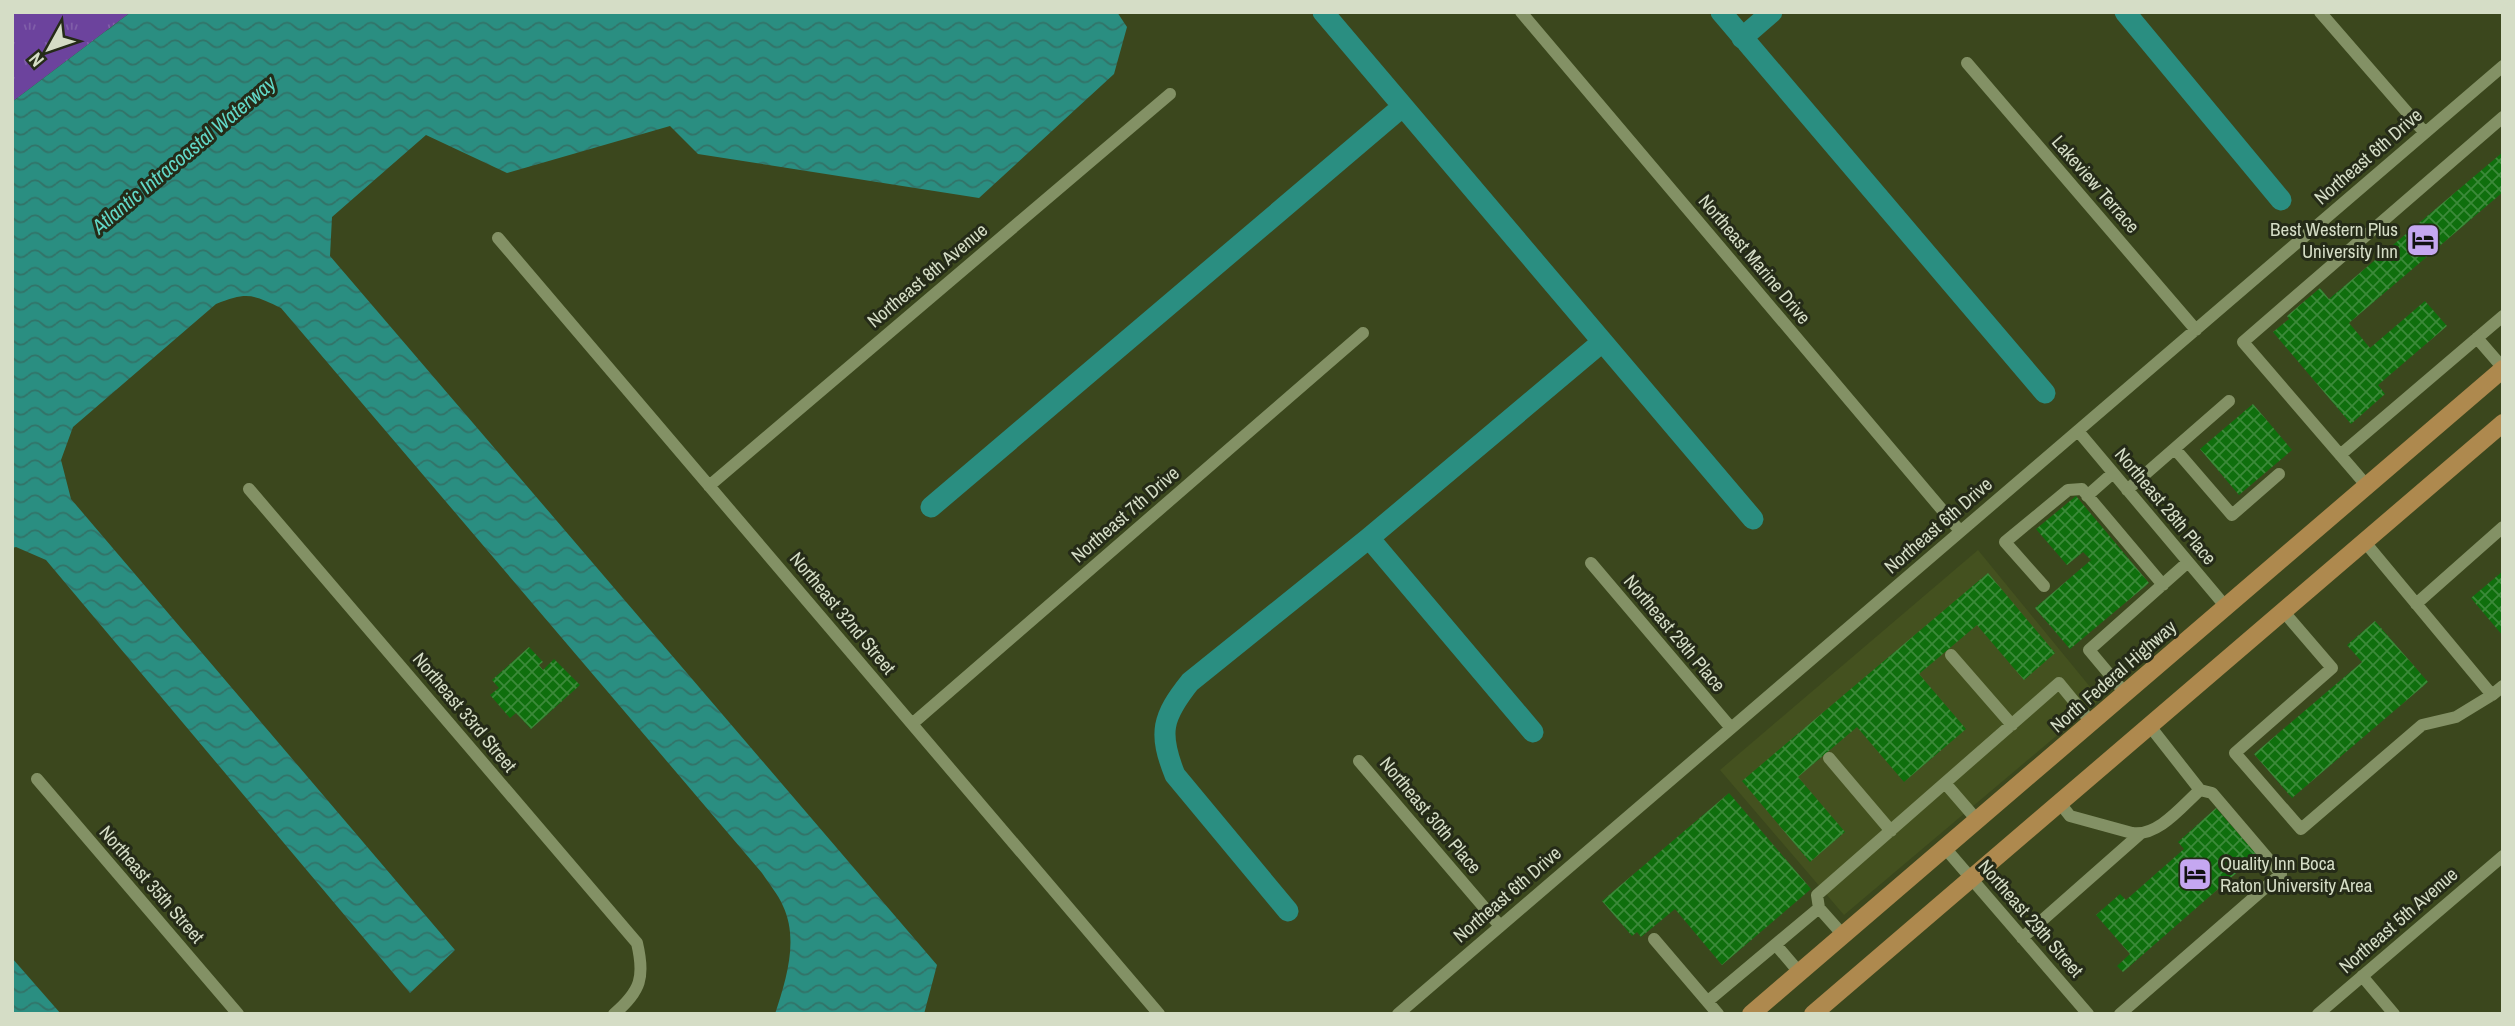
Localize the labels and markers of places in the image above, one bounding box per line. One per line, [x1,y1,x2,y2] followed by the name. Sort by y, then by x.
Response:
[2270,216,2398,264] place label: Best Western Plus University Inn
[2404,221,2442,259] hotel icon: Best Western Plus University Inn
[2220,850,2373,898] place label: Quality Inn Boca Raton University Area
[2176,855,2214,893] hotel icon: Quality Inn Boca Raton University Area

